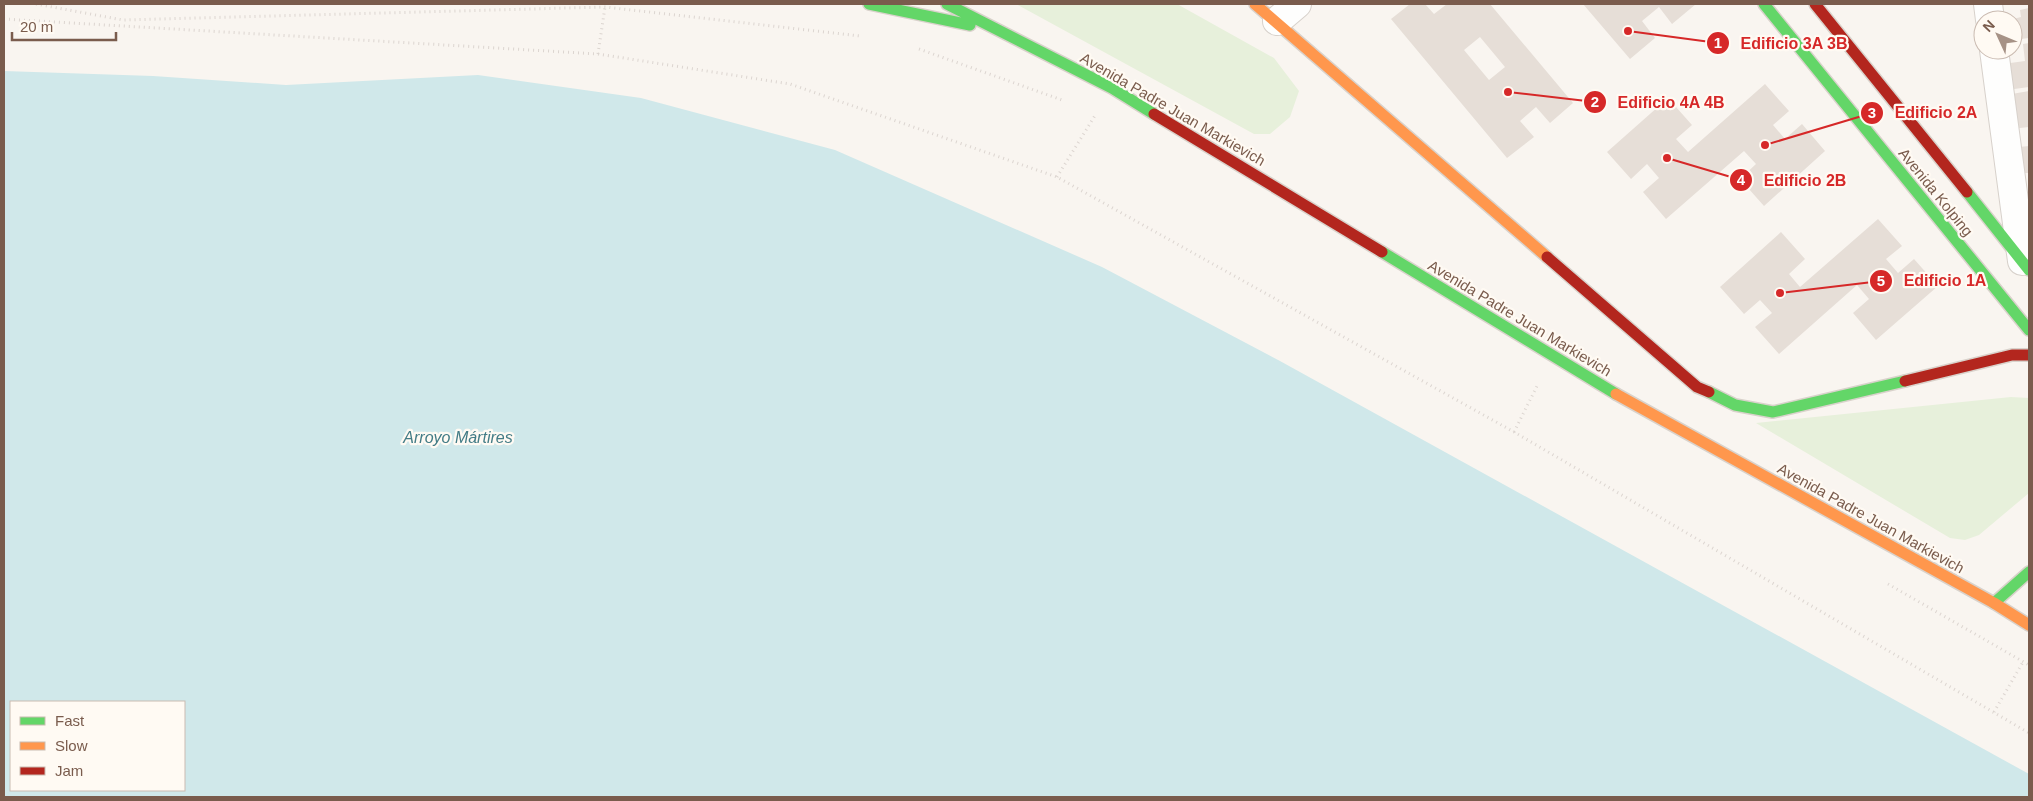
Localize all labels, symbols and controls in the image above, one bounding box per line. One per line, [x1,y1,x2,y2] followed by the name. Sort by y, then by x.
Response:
[12,10,116,42] scale bar
[1973,10,2023,60] north arrow
[1979,17,1998,35] text: N
[20,18,53,35] text: 20 m
[1705,27,1858,58] callout: Edificio 3A 3B
[1714,34,1722,51] text: 1
[1741,35,1847,52] text: Edificio 3A 3B
[1078,49,1268,169] street label: Avenida Padre Juan Markievich
[1582,87,1735,118] callout: Edificio 4A 4B
[1591,93,1599,110] text: 2
[1618,94,1724,111] text: Edificio 4A 4B
[1860,97,1987,128] callout: Edificio 2A
[1868,104,1876,121] text: 3
[1895,104,1978,121] text: Edificio 2A
[1895,145,1977,239] street label: Avenida Kolping
[1729,165,1856,196] callout: Edificio 2B
[1737,171,1746,188] text: 4
[1764,172,1846,189] text: Edificio 2B
[1425,256,1615,380] street label: Avenida Padre Juan Markievich
[1869,265,1997,296] callout: Edificio 1A
[1877,272,1885,289] text: 5
[1904,272,1987,289] text: Edificio 1A
[402,429,513,446] water label: Arroyo Mártires
[1775,459,1967,577] street label: Avenida Padre Juan Markievich
[10,701,185,791] legend
[55,712,85,729] text: Fast
[55,737,88,754] text: Slow
[55,762,83,779] text: Jam

